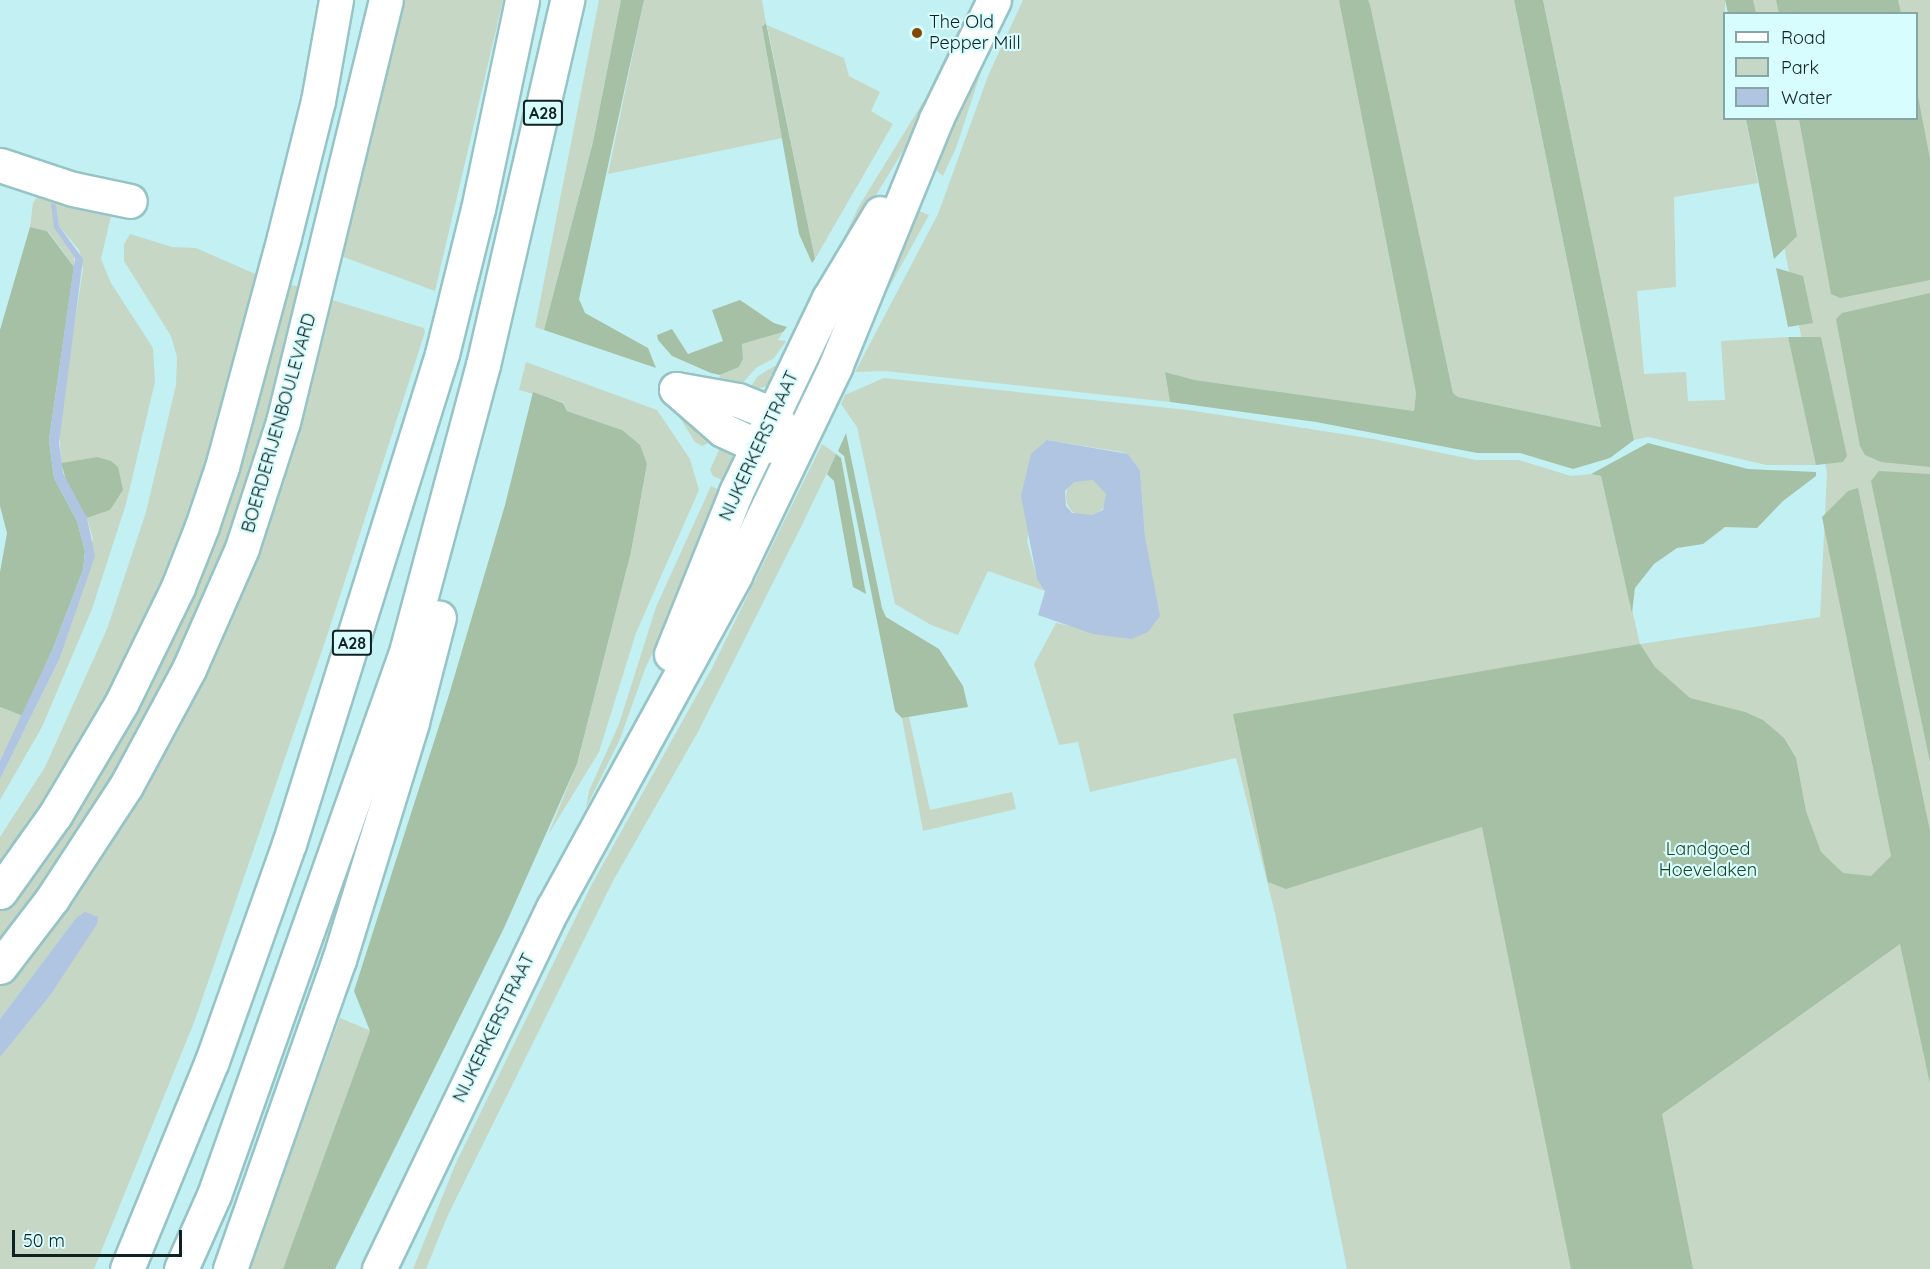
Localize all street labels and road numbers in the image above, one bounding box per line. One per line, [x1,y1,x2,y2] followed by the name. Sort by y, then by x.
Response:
[522,100,564,126] road number: A28
[237,311,321,535] street label: BOERDERIJENBOULEVARD
[715,368,803,524] street label: NIJKERKERSTRAAT
[331,630,373,656] road number: A28
[449,950,539,1106] street label: NIJKERKERSTRAAT

